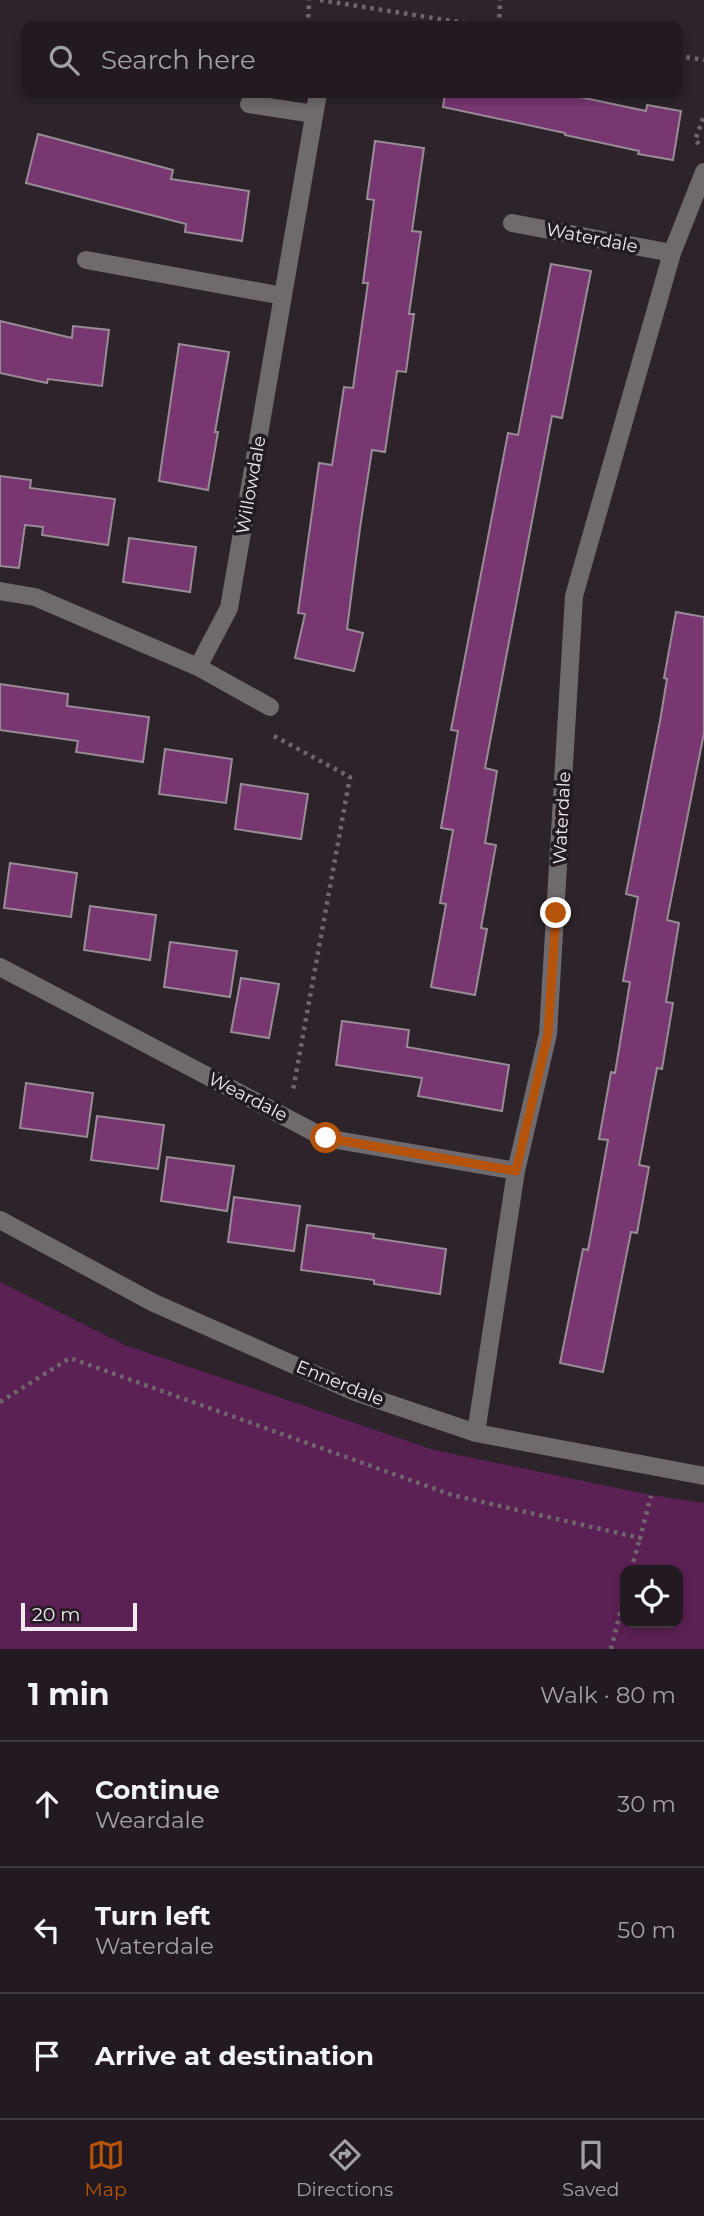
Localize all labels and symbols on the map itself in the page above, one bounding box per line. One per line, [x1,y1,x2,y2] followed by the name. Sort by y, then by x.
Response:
[544,218,640,258] street label: Waterdale
[232,434,270,536] street label: Willowdale
[549,771,575,865] street label: Waterdale
[540,897,571,928] route end
[205,1068,291,1126] street label: Weardale
[310,1122,341,1153] route start
[293,1355,387,1411] street label: Ennerdale
[21,1600,136,1632] scale bar

